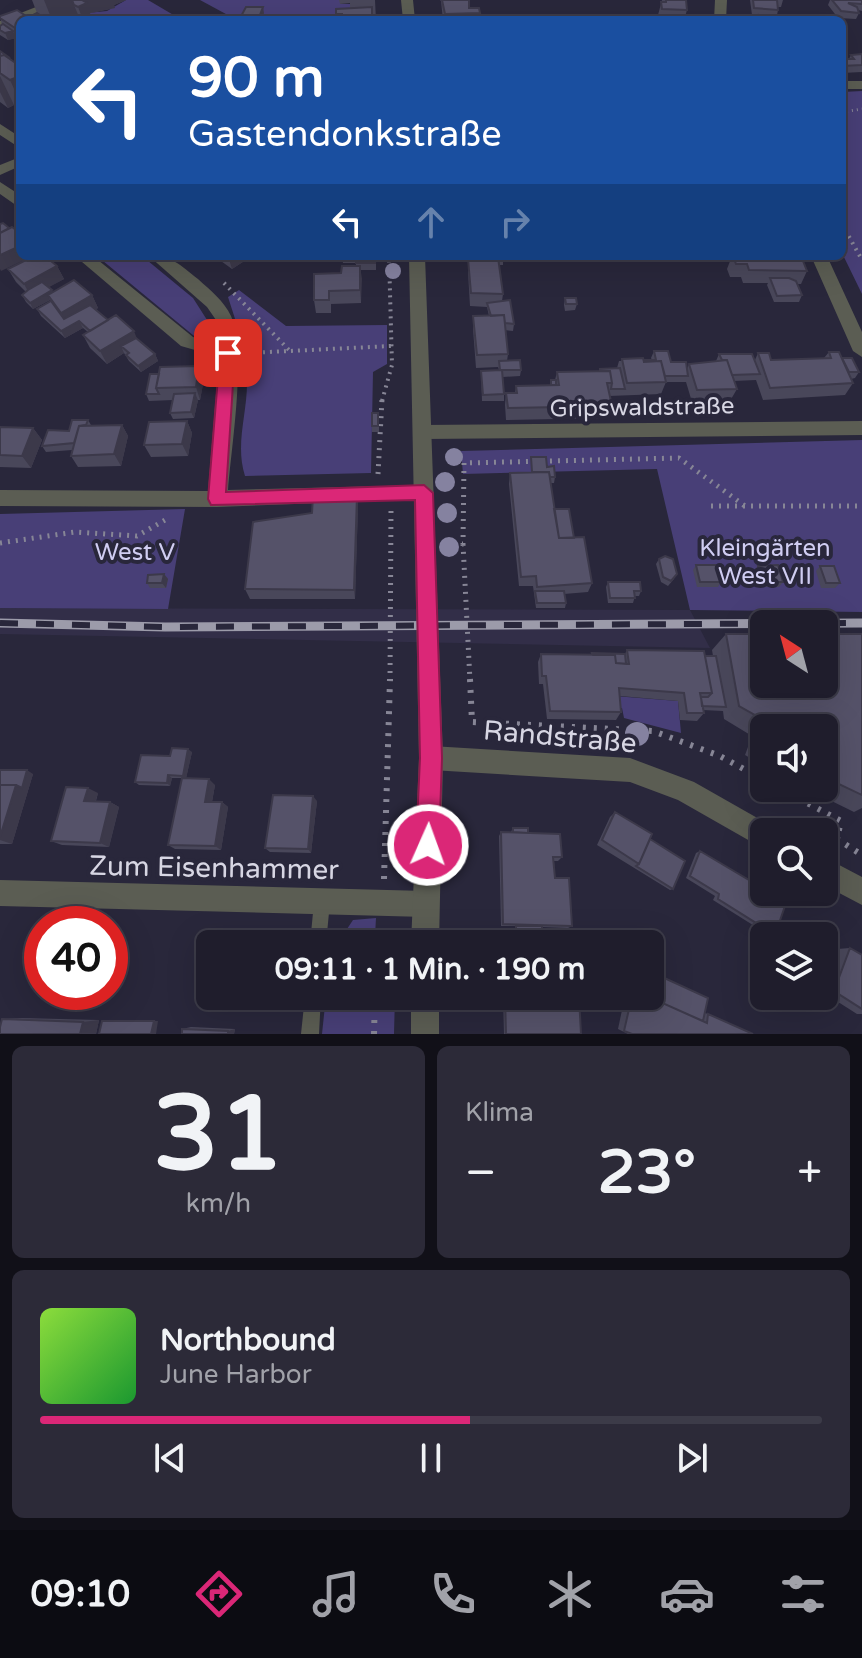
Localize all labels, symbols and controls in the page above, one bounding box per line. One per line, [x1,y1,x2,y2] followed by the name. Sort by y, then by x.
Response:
[188,45,324,112] text: 90 m
[56,48,160,152] icon: left
[188,113,502,156] text: Gastendonkstraße
[325,200,369,244] icon: left
[409,200,453,244] icon: ahead
[493,200,537,244] icon: right
[194,319,262,387] pin
[206,331,250,375] icon: arrive
[549,391,735,424] street label: Gripswaldstraße
[699,534,831,591] park label: Kleingärten West VII
[95,538,175,567] park label: West V
[750,610,838,698] north arrow
[750,610,838,1010] map controls
[482,713,638,761] street label: Randstraße
[750,714,838,802] button: sound
[386,803,470,887] position arrow
[750,818,838,906] button: search
[89,849,339,887] street label: Zum Eisenhammer
[24,906,128,1010] speed limit sign: 40
[750,922,838,1010] button: layers
[275,951,585,988] text: 09:11 · 1 Min. · 190 m
[153,1073,284,1198] text: 31
[465,1097,534,1128] text: Klima
[598,1137,696,1209] text: 23°
[465,1147,496,1200] text: −
[797,1147,822,1200] text: +
[186,1188,251,1219] text: km/h
[160,1322,336,1359] text: Northbound
[160,1359,312,1390] text: June Harbor
[148,1436,192,1480] icon: previous
[409,1436,453,1480] icon: pause
[670,1436,714,1480] icon: next
[191,1566,247,1622] icon: directions
[308,1566,364,1622] icon: music
[425,1566,481,1622] icon: phone
[542,1566,598,1622] icon: climate
[659,1566,715,1622] icon: car
[775,1566,831,1622] icon: filters
[30,1573,130,1616] text: 09:10

